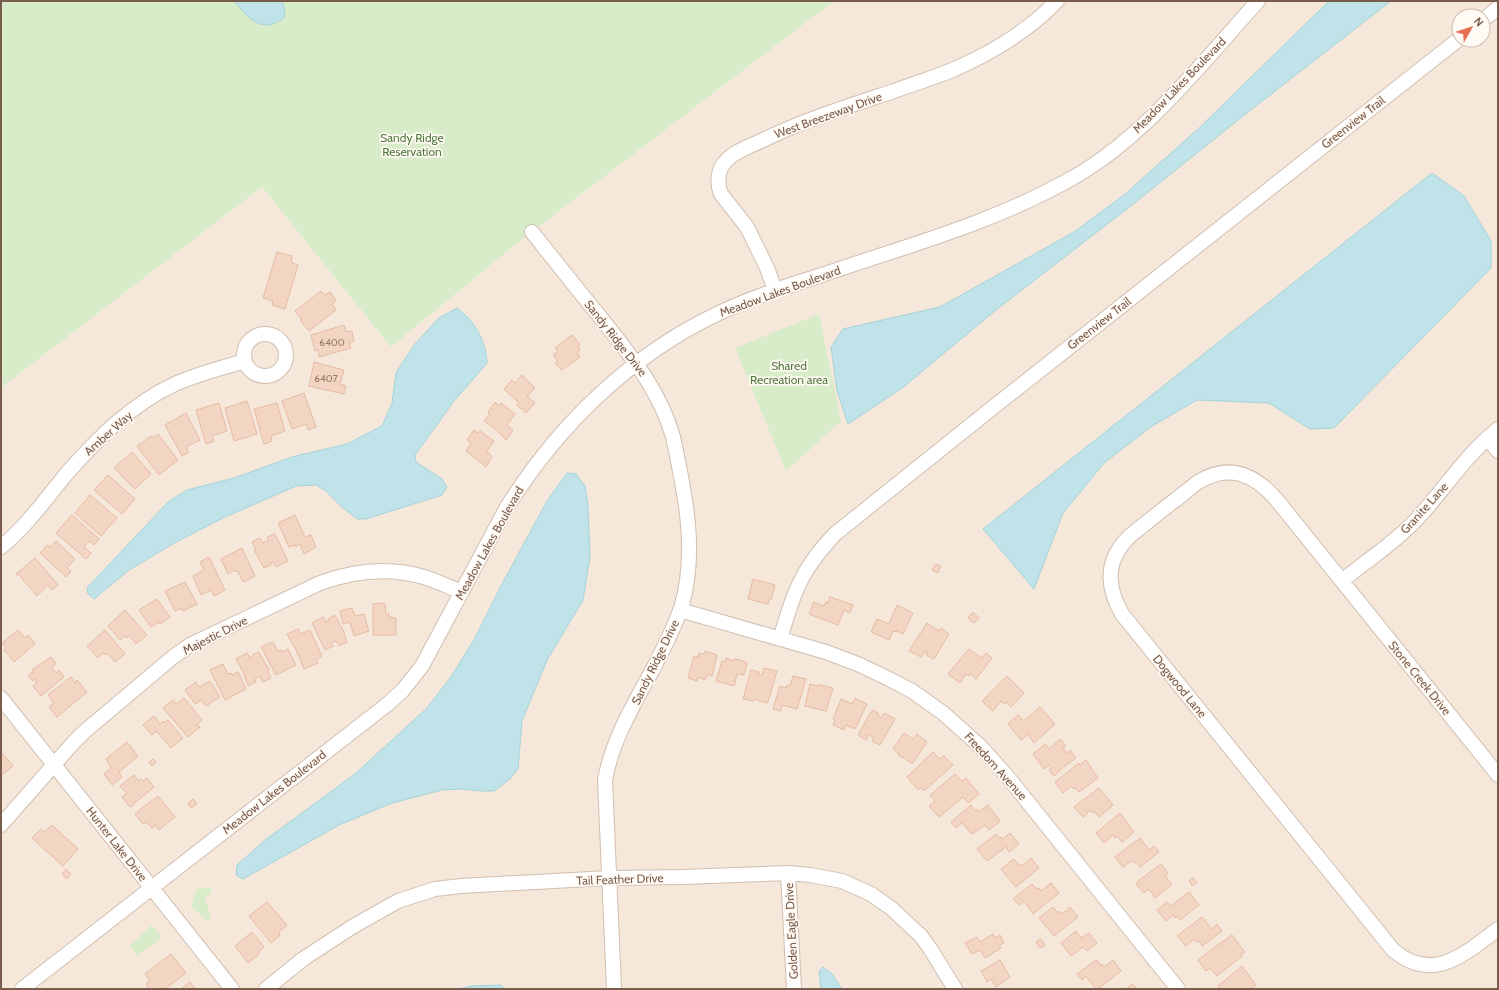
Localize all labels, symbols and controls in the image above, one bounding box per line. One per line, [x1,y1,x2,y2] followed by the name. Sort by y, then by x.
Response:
[1451,8,1491,48] north arrow
[1471,14,1487,29] text: N
[1129,34,1229,136] street label: Meadow Lakes Boulevard
[772,89,884,141] street label: West Breezeway Drive
[1318,92,1388,152] street label: Greenview Trail
[380,130,444,159] park label: Sandy Ridge Reservation
[717,262,843,320] street label: Meadow Lakes Boulevard
[1064,293,1134,353] street label: Greenview Trail
[581,297,651,379] street label: Sandy Ridge Drive
[319,336,345,349] house number: 6400
[750,358,828,387] park label: Shared Recreation area
[314,372,338,385] house number: 6407
[81,407,135,459] street label: Amber Way
[1397,479,1451,537] street label: Granite Lane
[452,484,526,602] street label: Meadow Lakes Boulevard
[180,612,250,658] street label: Majestic Drive
[628,617,682,707] street label: Sandy Ridge Drive
[1385,638,1455,718] street label: Stone Creek Drive
[1150,651,1210,721] street label: Dogwood Lane
[962,729,1030,803] street label: Freedom Avenue
[219,747,329,837] street label: Meadow Lakes Boulevard
[83,804,151,884] street label: Hunter Lake Drive
[576,870,664,888] street label: Tail Feather Drive
[781,882,801,980] street label: Golden Eagle Drive

